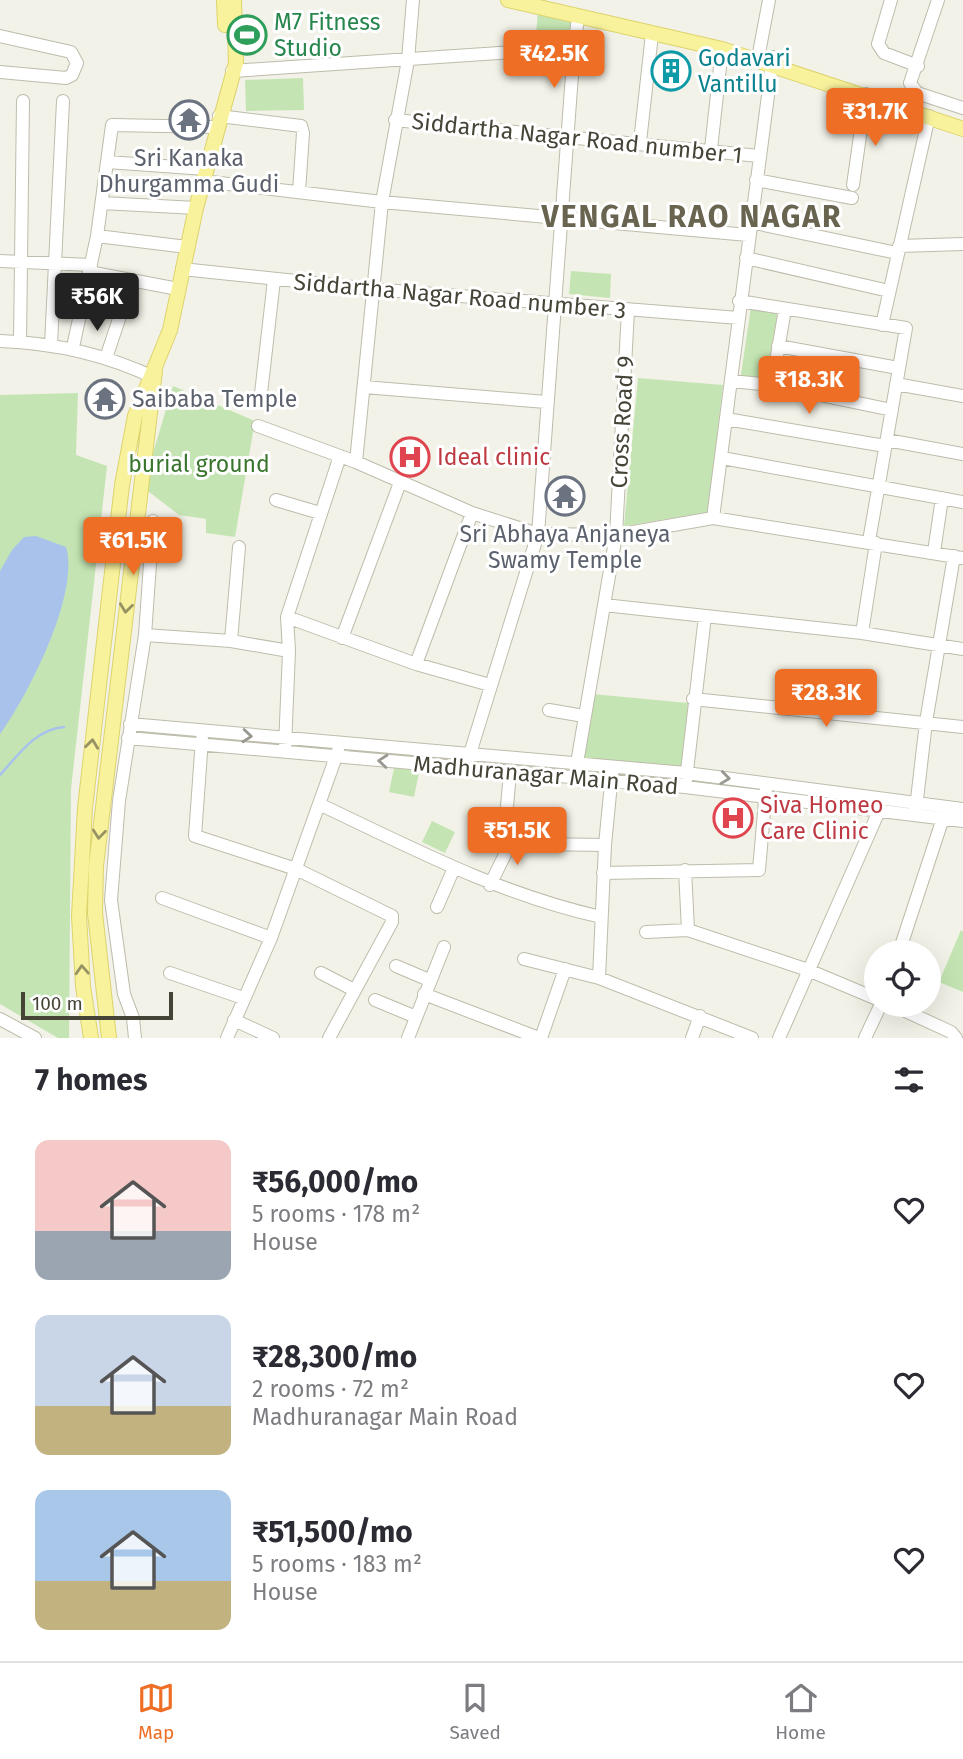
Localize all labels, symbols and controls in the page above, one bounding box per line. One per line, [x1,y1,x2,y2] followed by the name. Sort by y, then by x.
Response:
[274,8,381,62] place label: M7 Fitness Studio
[226,14,268,56] sports icon: M7 Fitness Studio
[497,31,611,90] pin: ₹42.5K
[519,39,589,67] text: ₹42.5K
[698,44,791,98] place label: Godavari Vantillu
[650,50,692,92] building icon: Godavari Vantillu
[818,88,932,148] pin: ₹31.7K
[842,97,908,125] text: ₹31.7K
[168,99,210,141] temple icon: Sri Kanaka Dhurgamma Gudi
[410,107,744,169] street label: Siddartha Nagar Road number 1
[99,144,279,198] place label: Sri Kanaka Dhurgamma Gudi
[541,199,842,235] district label: VENGAL RAO NAGAR
[293,268,627,324] street label: Siddartha Nagar Road number 3
[56,274,138,333] pin: ₹56K
[71,282,123,310] text: ₹56K
[605,355,639,489] street label: Cross Road 9
[752,356,866,416] pin: ₹18.3K
[775,365,843,393] text: ₹18.3K
[84,378,126,420] temple icon: Saibaba Temple
[132,385,297,413] place label: Saibaba Temple
[389,436,431,478] hospital icon: Ideal clinic
[437,443,550,471] place label: Ideal clinic
[128,450,270,478] park label: burial ground
[544,475,586,517] temple icon: Sri Abhaya Anjaneya Swamy Temple
[76,518,190,577] pin: ₹61.5K
[459,520,671,574] place label: Sri Abhaya Anjaneya Swamy Temple
[99,526,167,554] text: ₹61.5K
[119,602,134,614] one-way arrow
[769,670,883,729] pin: ₹28.3K
[791,678,861,706] text: ₹28.3K
[242,728,253,743] one-way arrow
[85,738,100,749] one-way arrow
[412,749,680,801] street label: Madhuranagar Main Road
[378,754,389,769] one-way arrow
[719,770,731,785] one-way arrow
[760,791,883,845] place label: Siva Homeo Care Clinic
[712,797,754,839] hospital icon: Siva Homeo Care Clinic
[460,808,574,867] pin: ₹51.5K
[484,816,550,844] text: ₹51.5K
[92,828,107,839] one-way arrow
[864,940,941,1017] map controls
[864,940,941,1017] button: locate
[75,965,90,976] one-way arrow
[21,989,173,1021] scale bar
[32,992,83,1015] text: 100 m
[890,1061,928,1099] icon: filters
[35,1062,147,1098] text: 7 homes
[252,1164,418,1200] text: ₹56,000/mo
[91,1168,175,1252] icon: home
[890,1191,928,1229] icon: heart
[252,1200,420,1228] text: 5 rooms · 178 m²
[252,1228,318,1256] text: House
[252,1339,417,1375] text: ₹28,300/mo
[91,1343,175,1427] icon: home
[890,1366,928,1404] icon: heart
[252,1375,409,1403] text: 2 rooms · 72 m²
[252,1403,518,1431] text: Madhuranagar Main Road
[252,1514,413,1550] text: ₹51,500/mo
[91,1518,175,1602] icon: home
[890,1541,928,1579] icon: heart
[252,1550,422,1578] text: 5 rooms · 183 m²
[252,1578,318,1606] text: House
[137,1679,175,1744] tab: Map
[449,1679,501,1744] tab: Saved
[775,1679,826,1744] tab: Home

